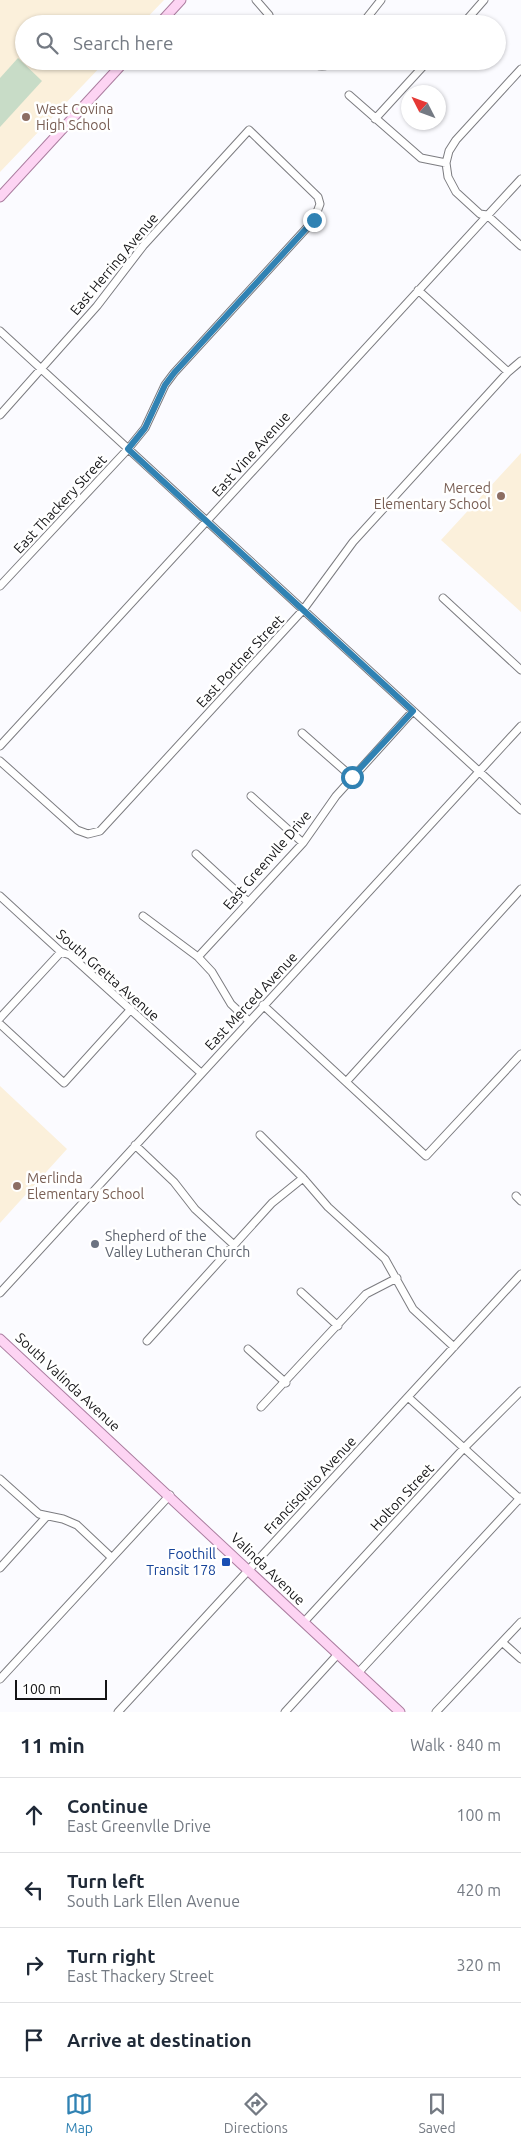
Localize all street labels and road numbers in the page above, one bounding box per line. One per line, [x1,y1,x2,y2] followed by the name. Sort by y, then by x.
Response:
[67,210,161,318] street label: East Herring Avenue
[209,408,293,500] street label: East Vine Avenue
[10,451,110,556] street label: East Thackery Street
[193,611,287,710] street label: East Portner Street
[220,807,314,913] street label: East Greenvlle Drive
[53,926,163,1024] street label: South Gretta Avenue
[202,949,300,1053] street label: East Merced Avenue
[12,1329,124,1435] street label: South Valinda Avenue
[261,1433,359,1537] street label: Francisquito Avenue
[367,1460,437,1534] street label: Holton Street
[228,1530,308,1608] street label: Valinda Avenue

